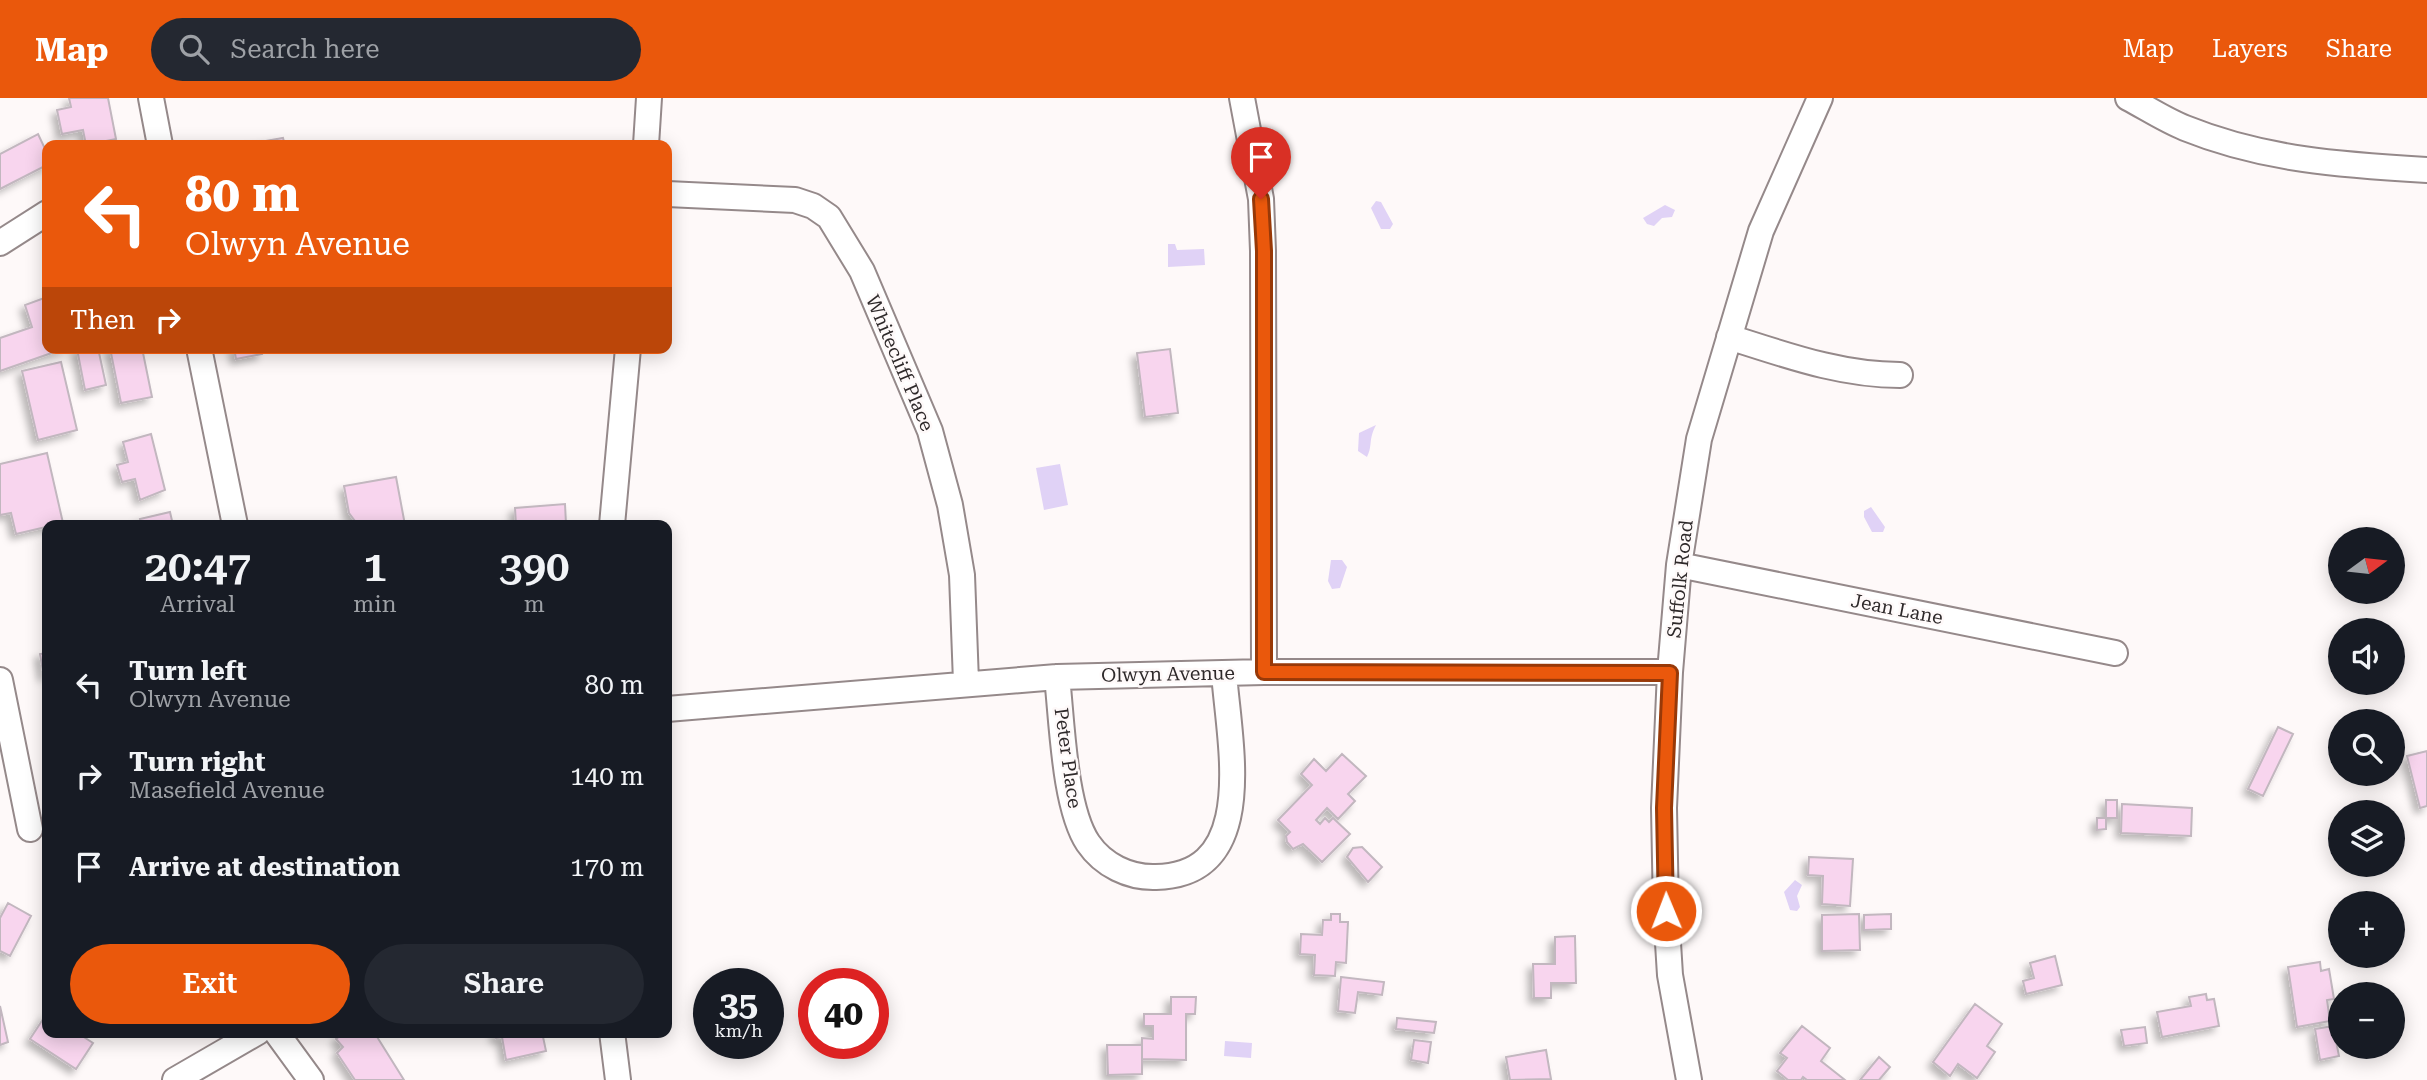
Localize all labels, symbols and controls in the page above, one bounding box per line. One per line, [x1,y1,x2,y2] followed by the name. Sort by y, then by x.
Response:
[151,18,641,81] search box
[35,30,109,69] text: Map
[175,30,213,68] icon: search
[231,34,380,64] text: Search here
[2123,35,2174,63] text: Map
[2212,35,2288,63] text: Layers
[2326,35,2392,63] text: Share
[1231,127,1291,199] pin
[1242,138,1280,176] icon: arrive
[185,166,300,223] text: 80 m
[70,168,161,259] icon: left
[185,225,410,263] text: Olwyn Avenue
[861,292,939,434] street label: Whitecliff Place
[149,301,187,339] icon: right
[70,305,135,335] text: Then
[1662,519,1698,639] street label: Suffolk Road
[2328,527,2404,604] north arrow
[2328,527,2405,1059] map controls
[144,542,251,591] text: 20:47
[363,542,387,591] text: 1
[499,542,570,591] text: 390
[1849,589,1945,629] street label: Jean Lane
[160,591,235,618] text: Arrival
[353,591,397,618] text: min
[524,591,545,618] text: m
[2328,618,2405,695] button: sound
[129,656,247,686] text: Turn left
[1101,661,1235,687] street label: Olwyn Avenue
[70,666,108,704] icon: left
[585,670,644,700] text: 80 m
[129,686,291,713] text: Olwyn Avenue
[1050,706,1086,810] street label: Peter Place
[2328,709,2405,786] button: search
[129,747,265,777] text: Turn right
[70,757,108,795] icon: right
[570,761,644,791] text: 140 m
[129,777,325,804] text: Masefield Avenue
[2328,800,2405,877] button: layers
[70,848,108,886] icon: arrive
[129,852,400,882] text: Arrive at destination
[570,852,644,882] text: 170 m
[1629,874,1703,948] position arrow
[2328,891,2405,968] button: +
[70,944,350,1024] button: Exit
[364,944,644,1024] button: Share
[798,968,889,1059] speed limit sign: 40
[2328,982,2405,1059] button: −
[719,984,758,1025] text: 35
[714,1020,763,1041] text: km/h

